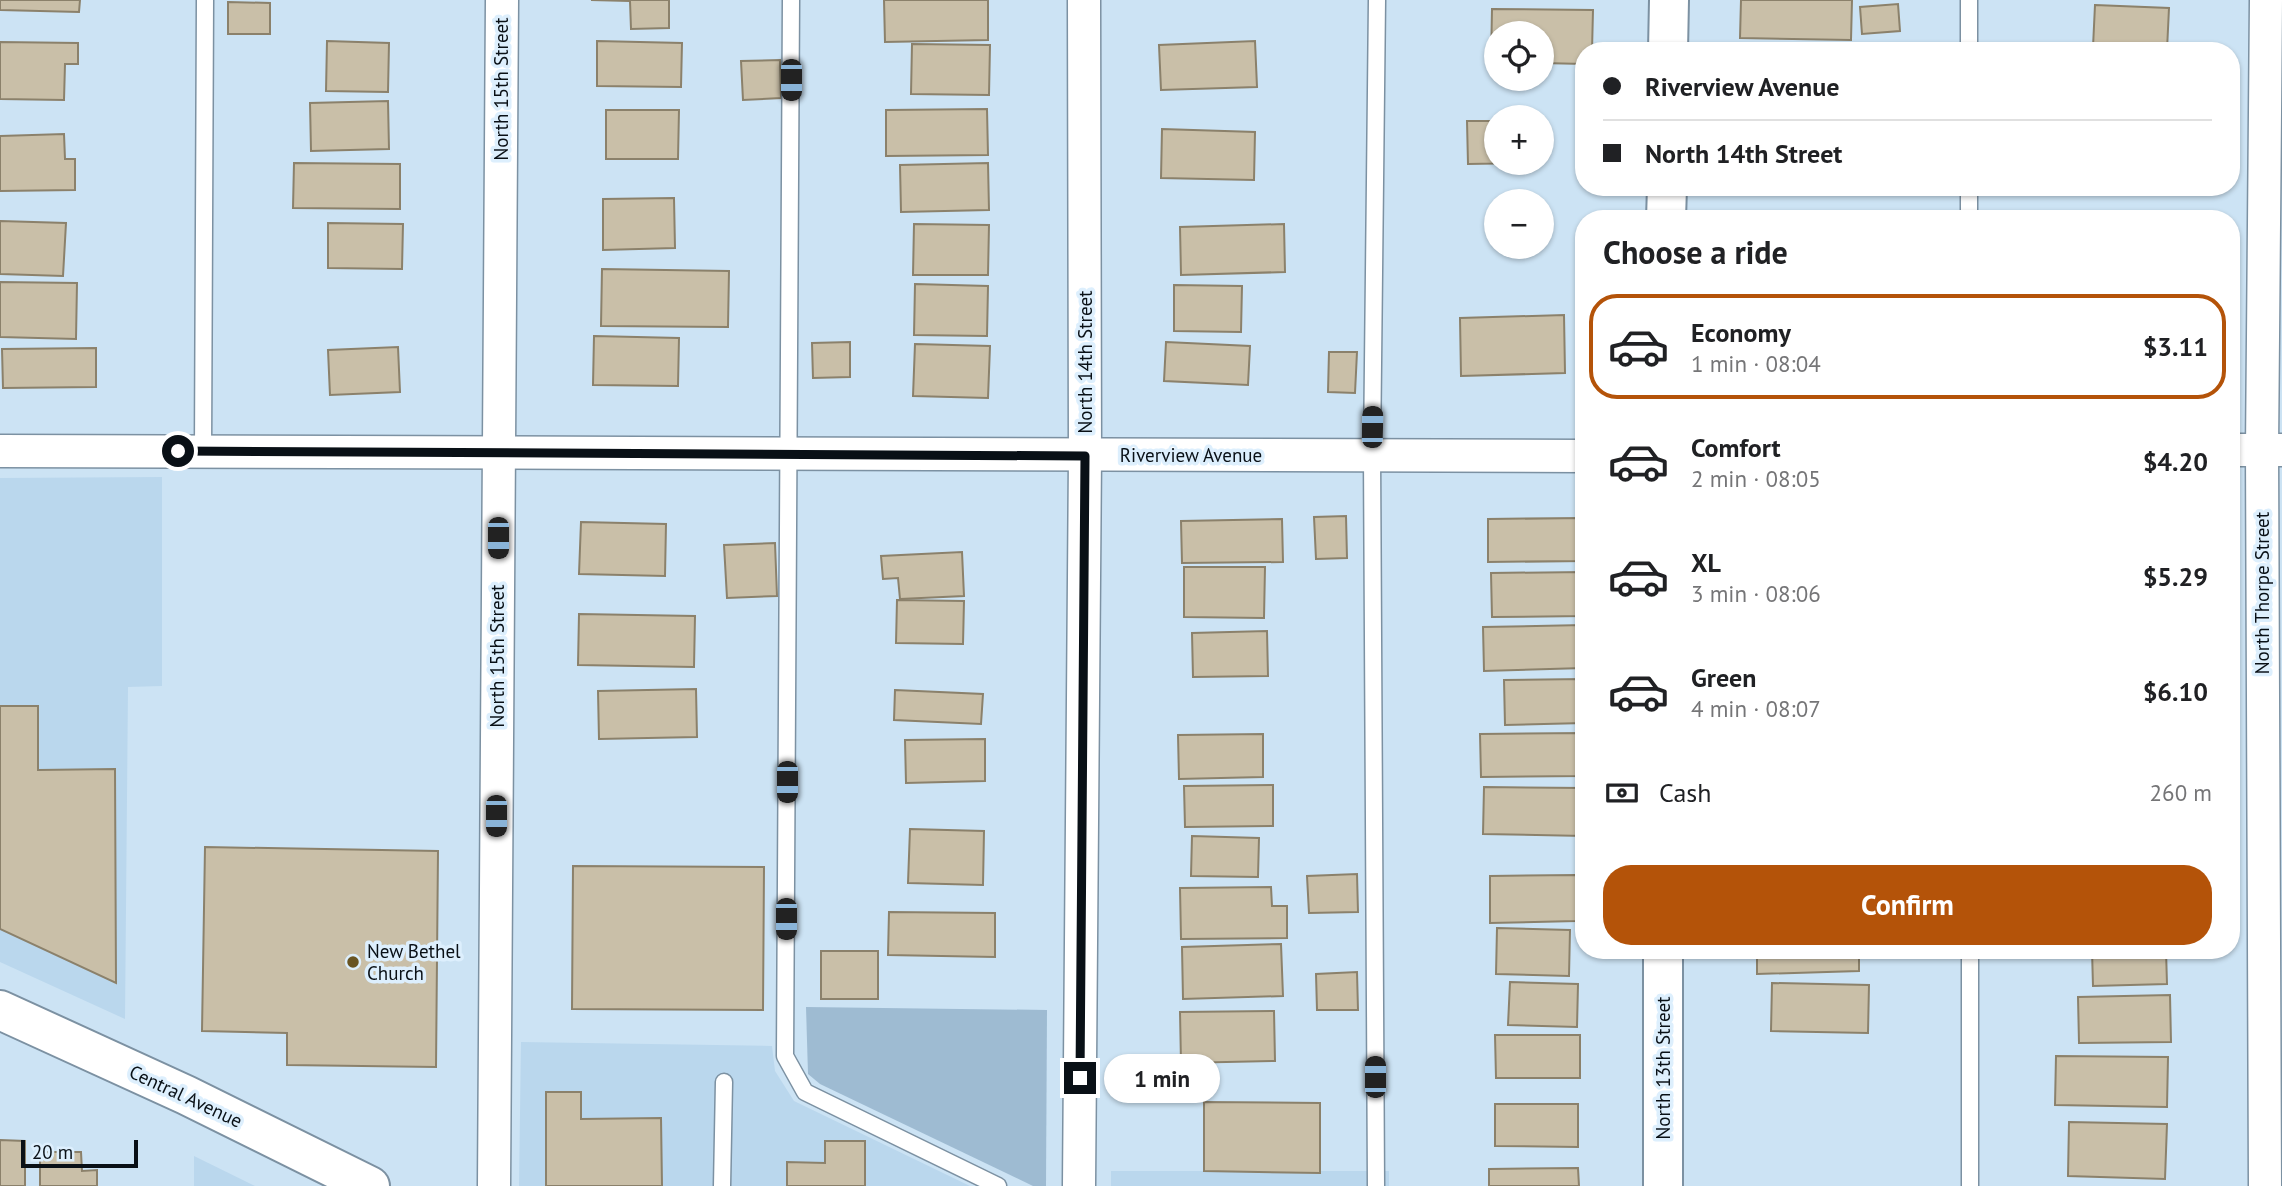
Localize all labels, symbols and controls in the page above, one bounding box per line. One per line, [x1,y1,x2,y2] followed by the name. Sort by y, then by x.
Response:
[489,17,513,161] street label: North 15th Street
[1484,21,1554,259] map controls
[1484,21,1554,91] button: locate
[781,59,802,101] car
[1645,70,1839,103] text: Riverview Avenue
[1484,105,1554,175] button: +
[1645,137,1842,170] text: North 14th Street
[1484,189,1554,259] button: −
[1603,231,1788,273] text: Choose a ride
[1073,290,1097,434] street label: North 14th Street
[1607,315,1670,378] icon: car
[1691,316,1791,349] text: Economy
[2143,330,2208,363] text: $3.11
[1691,349,1821,378] text: 1 min · 08:04
[1362,406,1383,448] car
[1607,430,1670,493] icon: car
[1691,431,1781,464] text: Comfort
[162,435,194,467] route start
[1120,443,1262,467] street label: Riverview Avenue
[2143,445,2208,478] text: $4.20
[1691,464,1821,493] text: 2 min · 08:05
[2250,511,2274,674] street label: North Thorpe Street
[488,517,509,559] car
[1607,545,1670,608] icon: car
[1691,546,1721,579] text: XL
[2143,560,2208,593] text: $5.29
[1691,579,1821,608] text: 3 min · 08:06
[485,584,509,728] street label: North 15th Street
[1607,660,1670,723] icon: car
[1691,661,1756,694] text: Green
[2143,675,2208,708] text: $6.10
[1691,694,1821,723] text: 4 min · 08:07
[777,761,798,803] car
[1603,774,1641,812] icon: cash
[1659,776,1711,809] text: Cash
[2150,778,2212,807] text: 260 m
[486,795,507,837] car
[1603,865,2212,945] button: Confirm
[776,898,797,940] car
[367,939,461,985] place label: New Bethel Church
[345,954,361,970] marker: New Bethel Church
[1651,996,1675,1140] street label: North 13th Street
[1104,1054,1220,1102] callout: 1 min
[1365,1056,1386,1098] car
[126,1059,246,1133] street label: Central Avenue
[1064,1062,1096,1094] route end
[1134,1064,1190,1093] text: 1 min
[21,1137,138,1169] scale bar
[32,1140,73,1164] text: 20 m

